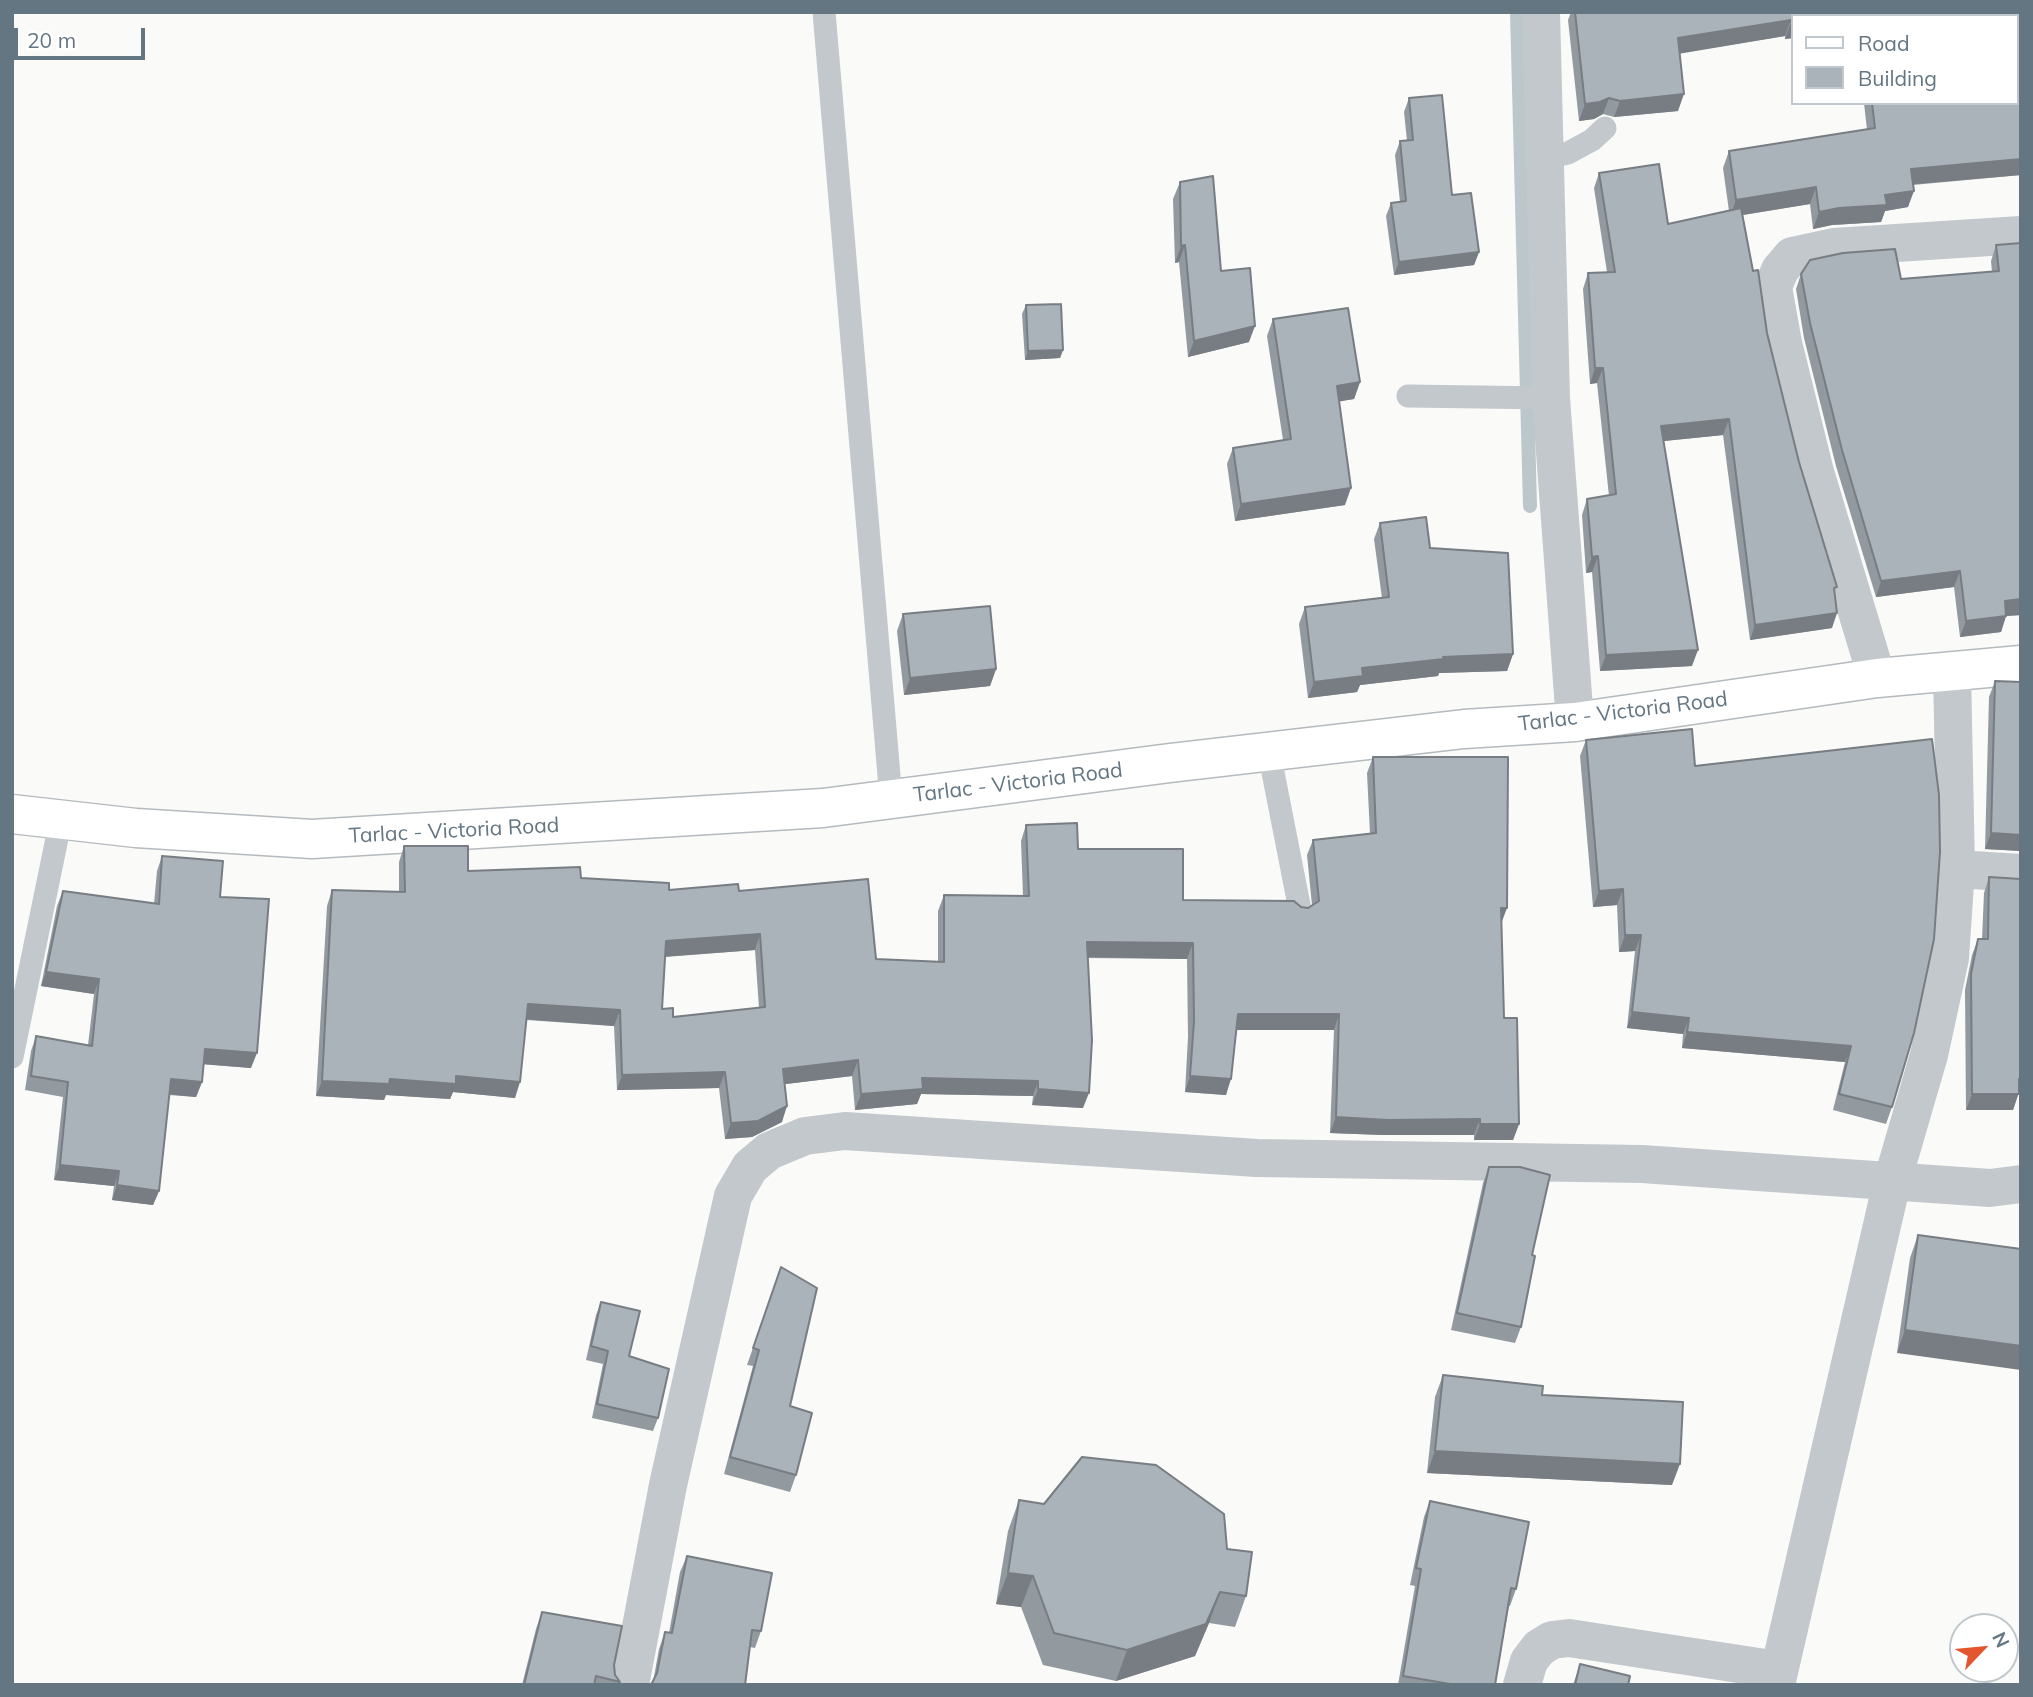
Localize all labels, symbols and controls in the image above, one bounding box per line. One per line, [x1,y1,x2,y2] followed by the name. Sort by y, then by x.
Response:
[18,14,149,58] scale bar
[1792,14,2019,105] legend
[27,27,76,53] text: 20 m
[1858,30,1909,56] text: Road
[1858,65,1937,91] text: Building
[1517,687,1729,737] street label: Tarlac - Victoria Road
[912,758,1124,808] street label: Tarlac - Victoria Road
[348,813,560,849] street label: Tarlac - Victoria Road
[1949,1613,2019,1683] north arrow
[1987,1628,2015,1651] text: N

